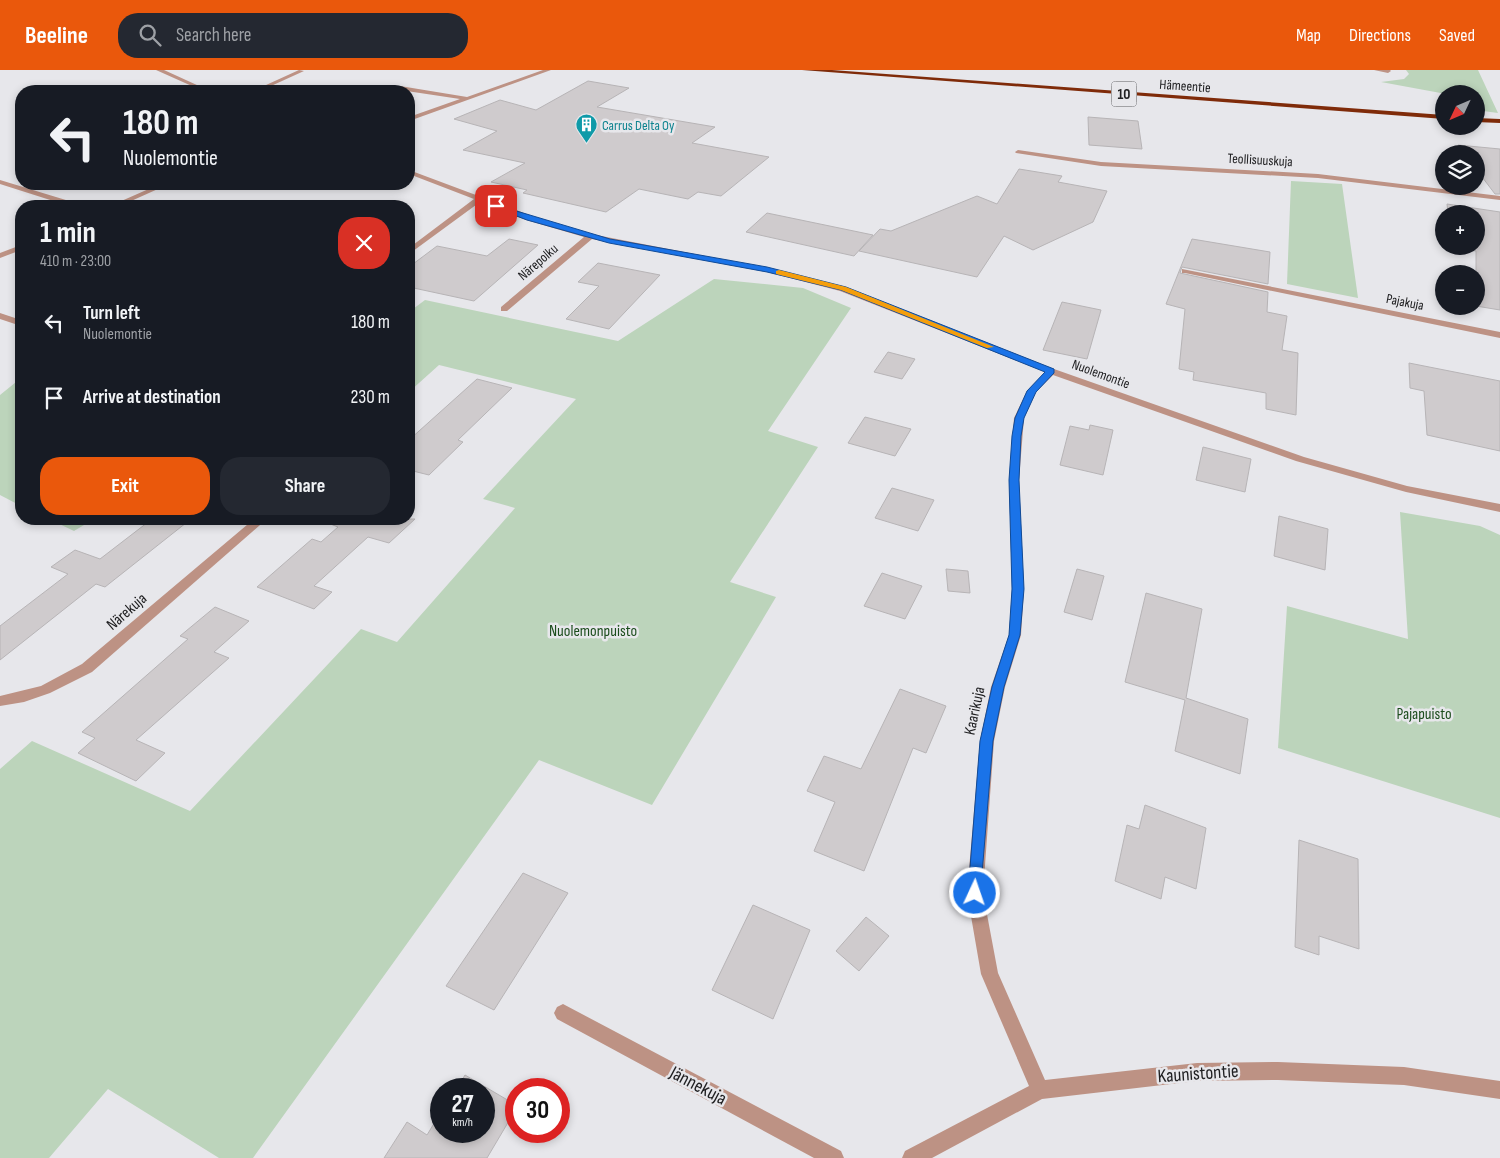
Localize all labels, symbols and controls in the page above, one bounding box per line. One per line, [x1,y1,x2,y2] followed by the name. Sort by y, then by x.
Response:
[118,13,468,58] search box
[25,21,88,50] text: Beeline
[136,21,164,49] icon: search
[176,24,251,47] text: Search here
[1296,25,1321,46] text: Map
[1349,25,1411,46] text: Directions
[1439,25,1475,46] text: Saved
[1159,76,1211,96] street label: Hämeentie
[1112,82,1136,106] road number: 10
[1435,85,1485,135] north arrow
[1435,85,1485,315] map controls
[123,102,199,145] text: 180 m
[40,105,105,170] icon: left
[574,113,598,144] building icon: Carrus Delta Oy
[602,117,675,134] place label: Carrus Delta Oy
[123,145,218,172] text: Nuolemontie
[1435,145,1485,195] button: layers
[1227,150,1293,170] street label: Teollisuuskuja
[475,185,517,227] pin
[482,192,510,220] icon: arrive
[1435,205,1485,255] button: +
[40,215,96,251] text: 1 min
[338,217,390,269] button: close
[515,240,562,284] street label: Närepolku
[40,252,111,271] text: 410 m · 23:00
[1435,265,1485,315] button: −
[1385,290,1425,314] street label: Pajakuja
[83,302,140,325] text: Turn left
[40,309,68,337] icon: left
[351,311,390,334] text: 180 m
[83,325,152,344] text: Nuolemontie
[1070,356,1132,392] street label: Nuolemontie
[40,384,68,412] icon: arrive
[83,386,221,409] text: Arrive at destination
[350,386,390,409] text: 230 m
[40,457,210,515] button: Exit
[220,457,390,515] button: Share
[103,589,151,635] street label: Närekuja
[549,622,637,641] park label: Nuolemonpuisto
[961,685,989,737] street label: Kaarikuja
[1396,705,1452,724] park label: Pajapuisto
[948,866,1000,918] position arrow
[1157,1060,1239,1088] street label: Kaunistontie
[665,1061,730,1110] street label: Jännekuja
[505,1078,570,1143] speed limit sign: 30
[452,1089,473,1120] text: 27
[452,1115,473,1130] text: km/h

